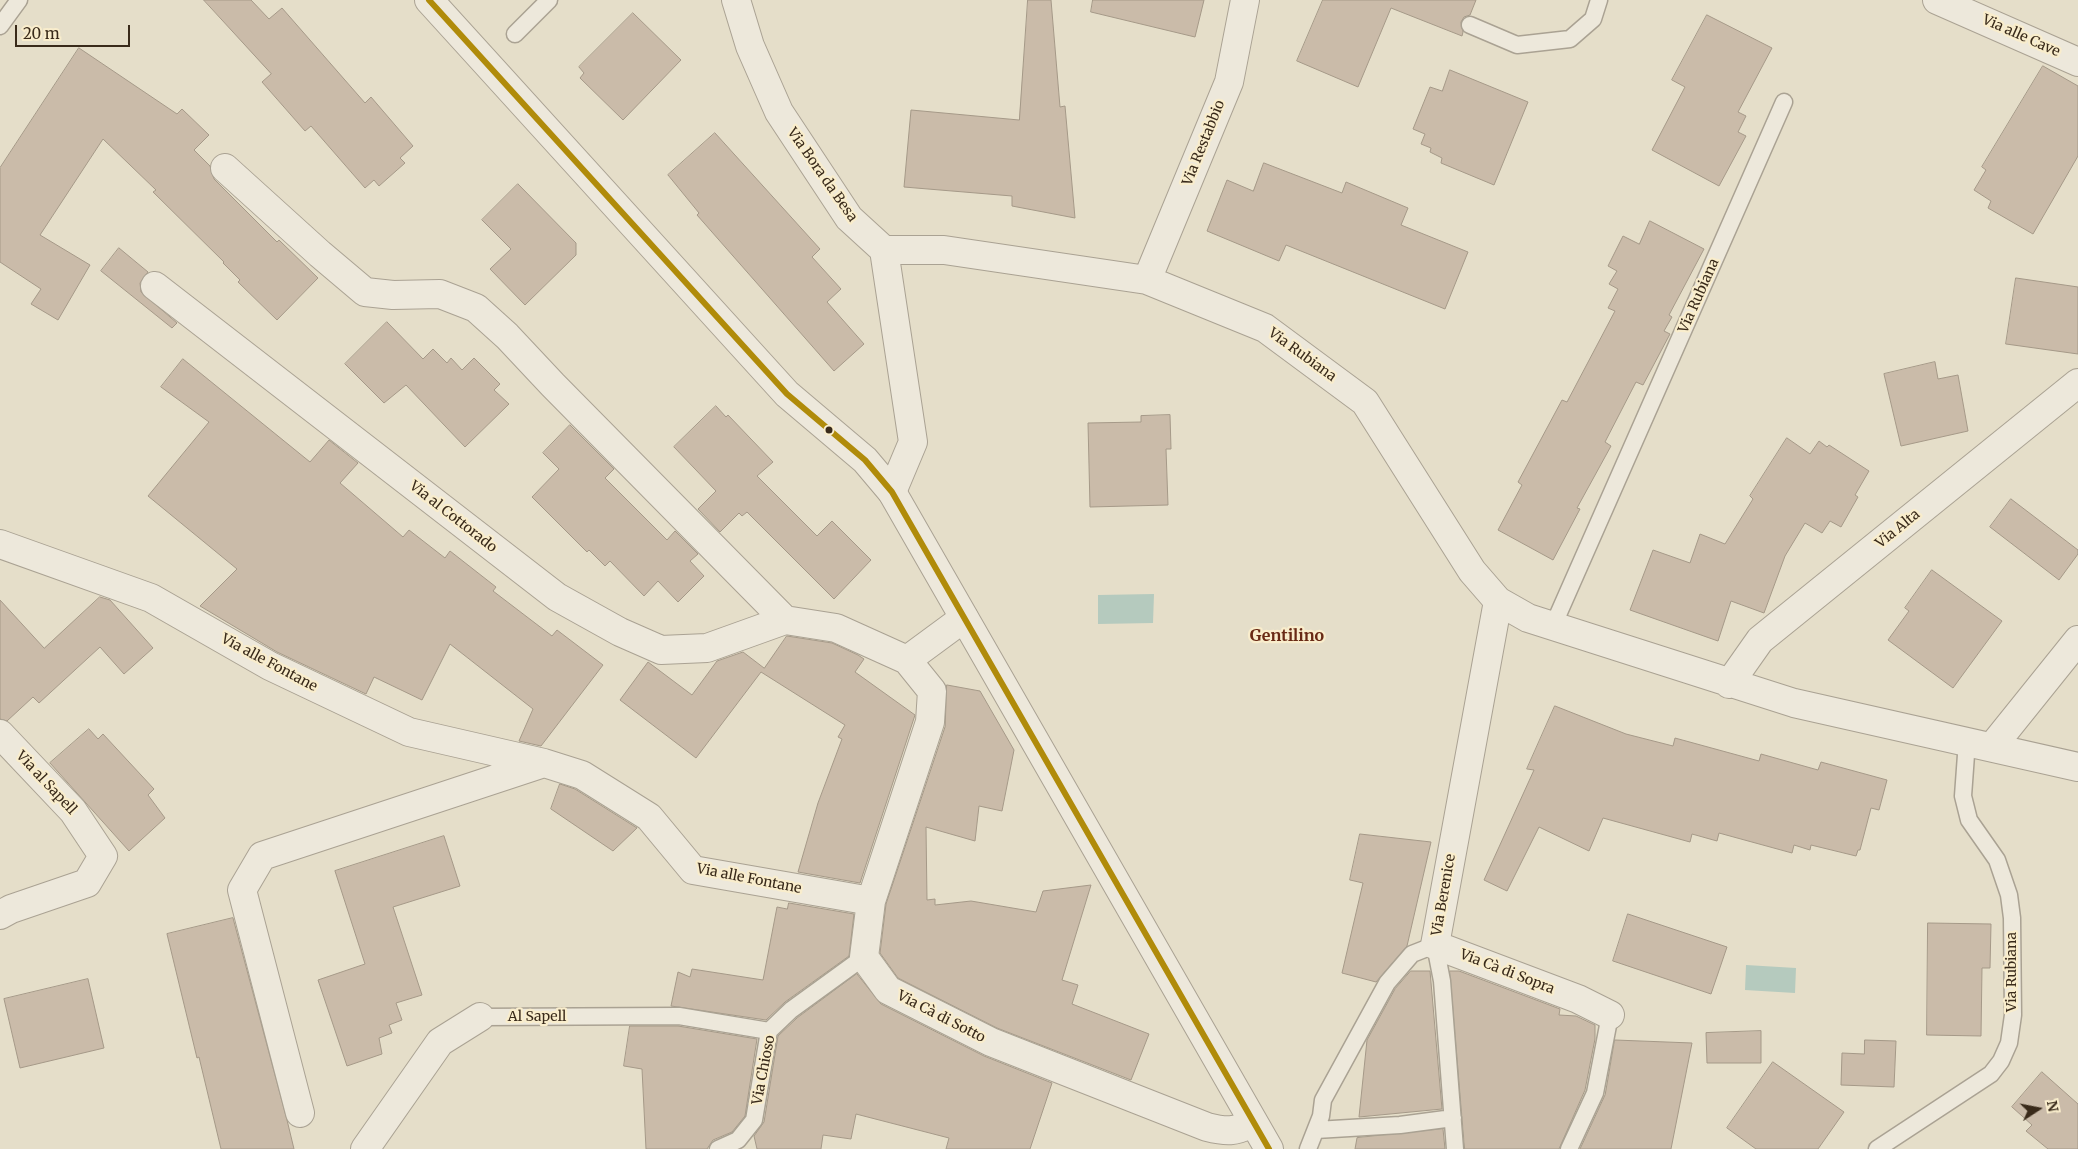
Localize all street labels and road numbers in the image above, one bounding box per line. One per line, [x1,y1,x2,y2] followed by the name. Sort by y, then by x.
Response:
[1980,11,2062,61] street label: Via alle Cave
[1179,98,1229,188] street label: Via Restabbio
[783,125,861,225] street label: Via Bora da Besa
[1675,256,1723,336] street label: Via Rubiana
[1265,325,1339,385] street label: Via Rubiana
[406,478,500,556] street label: Via al Cottorado
[1873,506,1923,552] street label: Via Alta
[218,631,320,695] street label: Via alle Fontane
[12,748,80,818] street label: Via al Sapell
[1429,853,1459,937] street label: Via Berenice
[695,861,803,897] street label: Via alle Fontane
[2004,932,2020,1012] street label: Via Rubiana
[1457,946,1557,998] street label: Via Cà di Sopra
[894,988,988,1046] street label: Via Cà di Sotto
[508,1009,566,1025] street label: Al Sapell
[749,1034,779,1106] street label: Via Chioso

